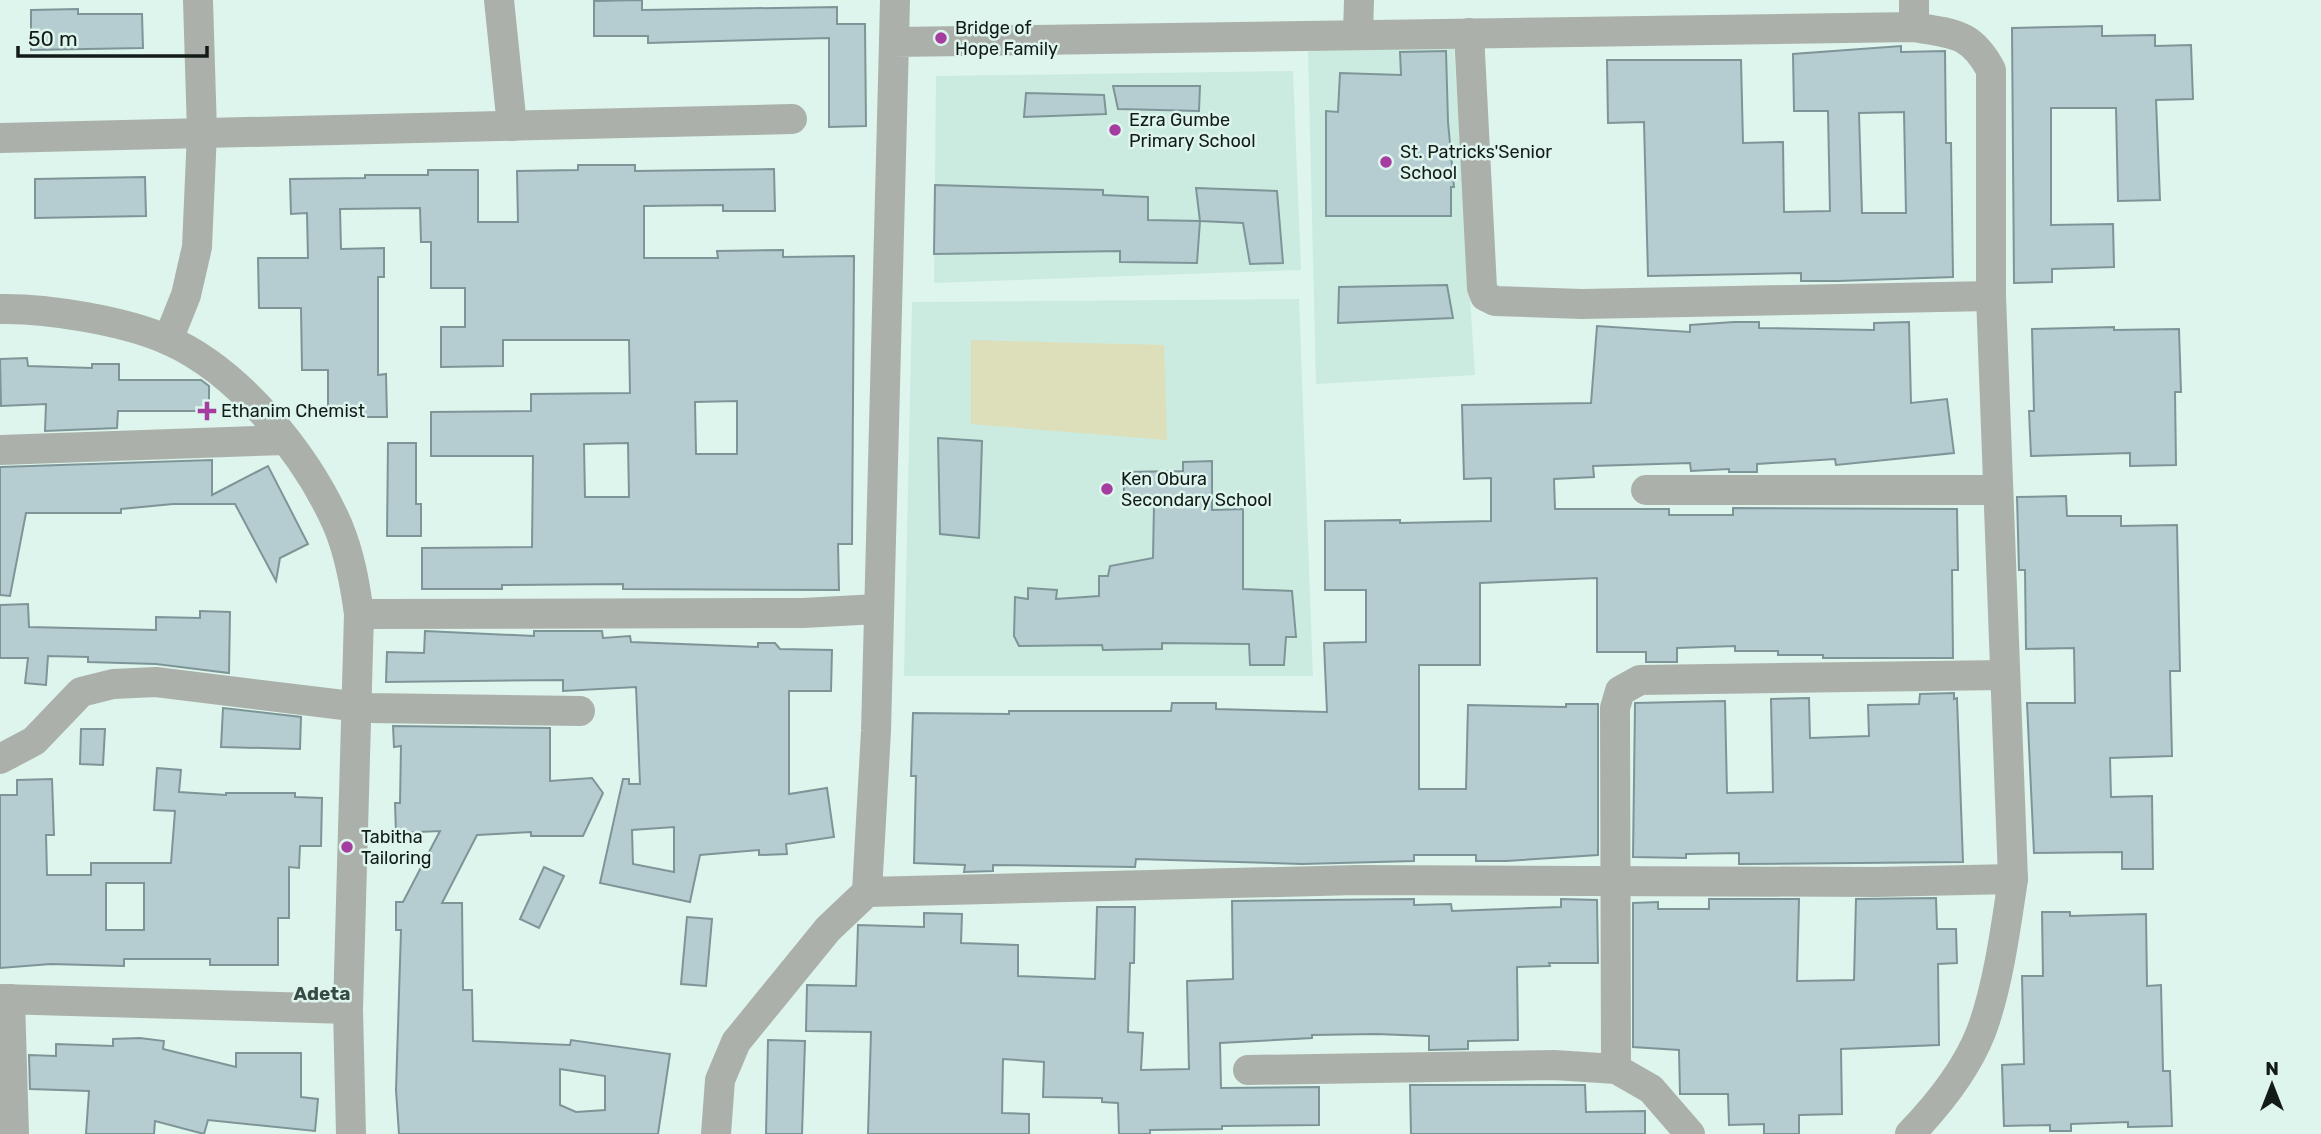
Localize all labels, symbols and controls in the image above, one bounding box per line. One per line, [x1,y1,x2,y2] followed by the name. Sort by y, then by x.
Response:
[18,14,206,58] scale bar
[955,17,1058,60] place label: Bridge of Hope Family
[28,26,78,51] text: 50 m
[933,30,949,46] marker: Bridge of Hope Family
[1129,109,1256,152] place label: Ezra Gumbe Primary School
[1107,122,1123,138] marker: Ezra Gumbe Primary School
[1400,141,1552,184] place label: St. Patricks'Senior School
[1378,154,1394,170] marker: St. Patricks'Senior School
[221,400,365,422] place label: Ethanim Chemist
[199,403,215,419] marker: Ethanim Chemist
[1121,468,1272,511] place label: Ken Obura Secondary School
[1099,481,1115,497] marker: Ken Obura Secondary School
[361,826,432,869] place label: Tabitha Tailoring
[339,839,355,855] marker: Tabitha Tailoring
[294,982,350,1005] district label: Adeta
[2237,1050,2307,1120] north arrow
[2265,1057,2279,1080] text: N

